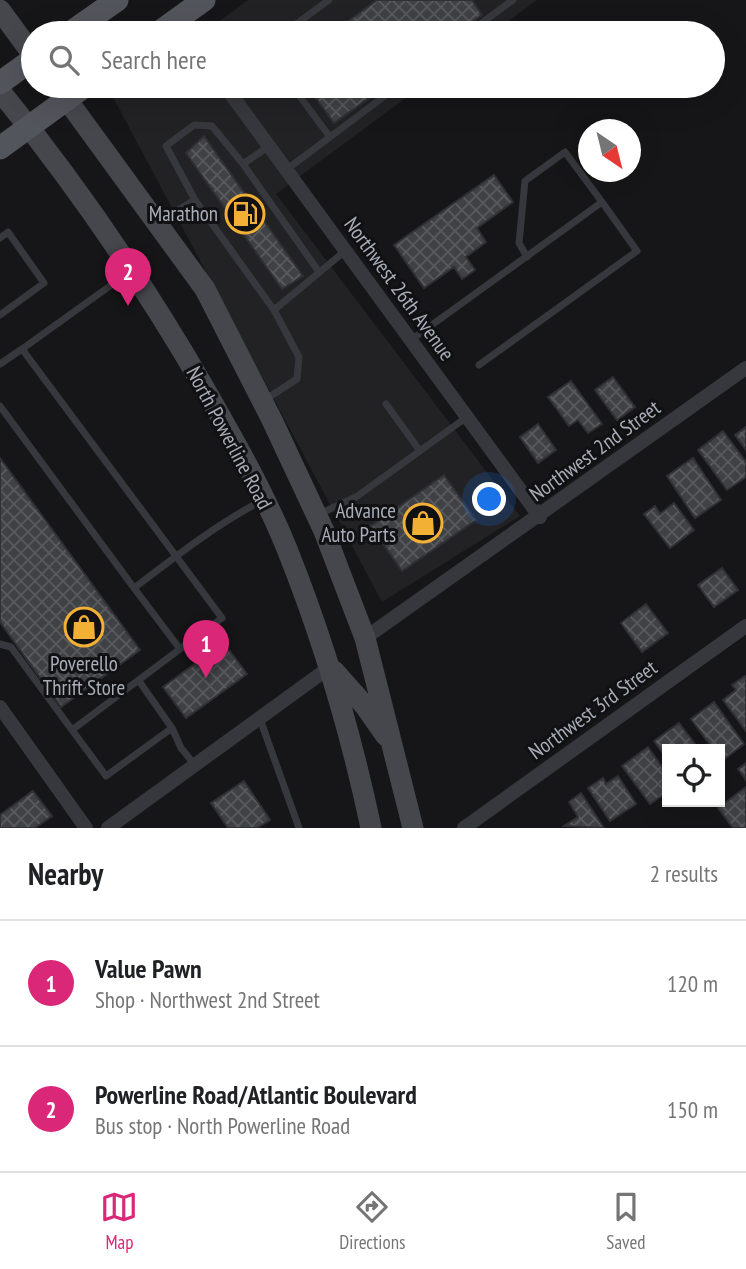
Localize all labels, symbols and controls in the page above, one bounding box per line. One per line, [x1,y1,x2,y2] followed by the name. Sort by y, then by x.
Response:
[21,21,725,98] search box
[45,41,83,79] icon: search
[101,43,207,76] text: Search here
[578,119,641,182] north arrow
[224,193,266,235] fuel station icon: Marathon
[149,200,218,227] place label: Marathon
[338,212,461,366] street label: Northwest 26th Avenue
[105,248,151,306] pin: 2
[180,362,278,514] street label: North Powerline Road
[524,394,666,507] street label: Northwest 2nd Street
[472,482,506,516] your location
[321,497,396,548] place label: Advance Auto Parts
[402,502,444,544] shop icon: Advance Auto Parts
[63,606,105,648] shop icon: Poverello Thrift Store
[183,620,229,678] pin: 1
[43,650,125,701] place label: Poverello Thrift Store
[523,654,662,765] street label: Northwest 3rd Street
[662,744,725,807] map controls
[662,744,725,807] button: locate
[28,854,103,893] text: Nearby
[650,859,718,888] text: 2 results
[95,952,202,985] text: Value Pawn
[46,969,57,998] text: 1
[667,969,718,998] text: 120 m
[95,985,320,1014] text: Shop · Northwest 2nd Street
[95,1078,417,1111] text: Powerline Road/Atlantic Boulevard
[46,1095,57,1124] text: 2
[667,1095,718,1124] text: 150 m
[95,1111,350,1140] text: Bus stop · North Powerline Road
[100,1188,138,1254] tab: Map
[339,1188,405,1254] tab: Directions
[606,1188,646,1254] tab: Saved

